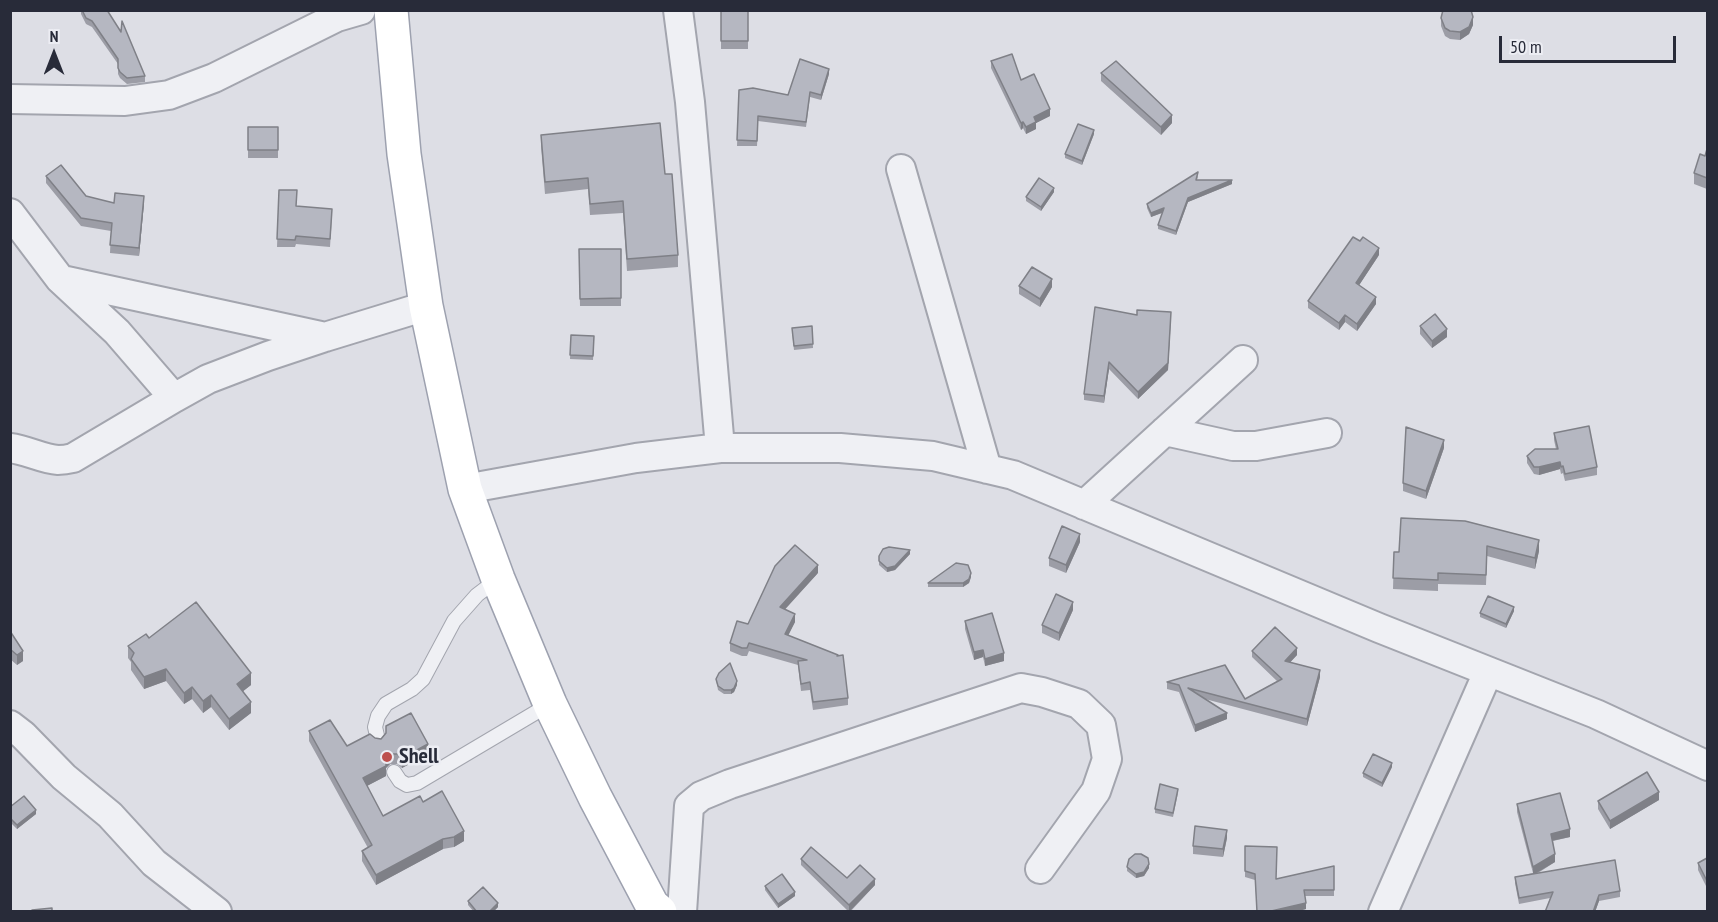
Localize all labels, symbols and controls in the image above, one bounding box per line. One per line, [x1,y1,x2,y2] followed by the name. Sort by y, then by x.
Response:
[24,24,84,84] north arrow
[1502,24,1679,62] scale bar
[50,26,58,46] text: N
[1510,35,1542,58] text: 50 m
[399,744,439,770] place label: Shell
[380,750,394,764] marker: Shell

